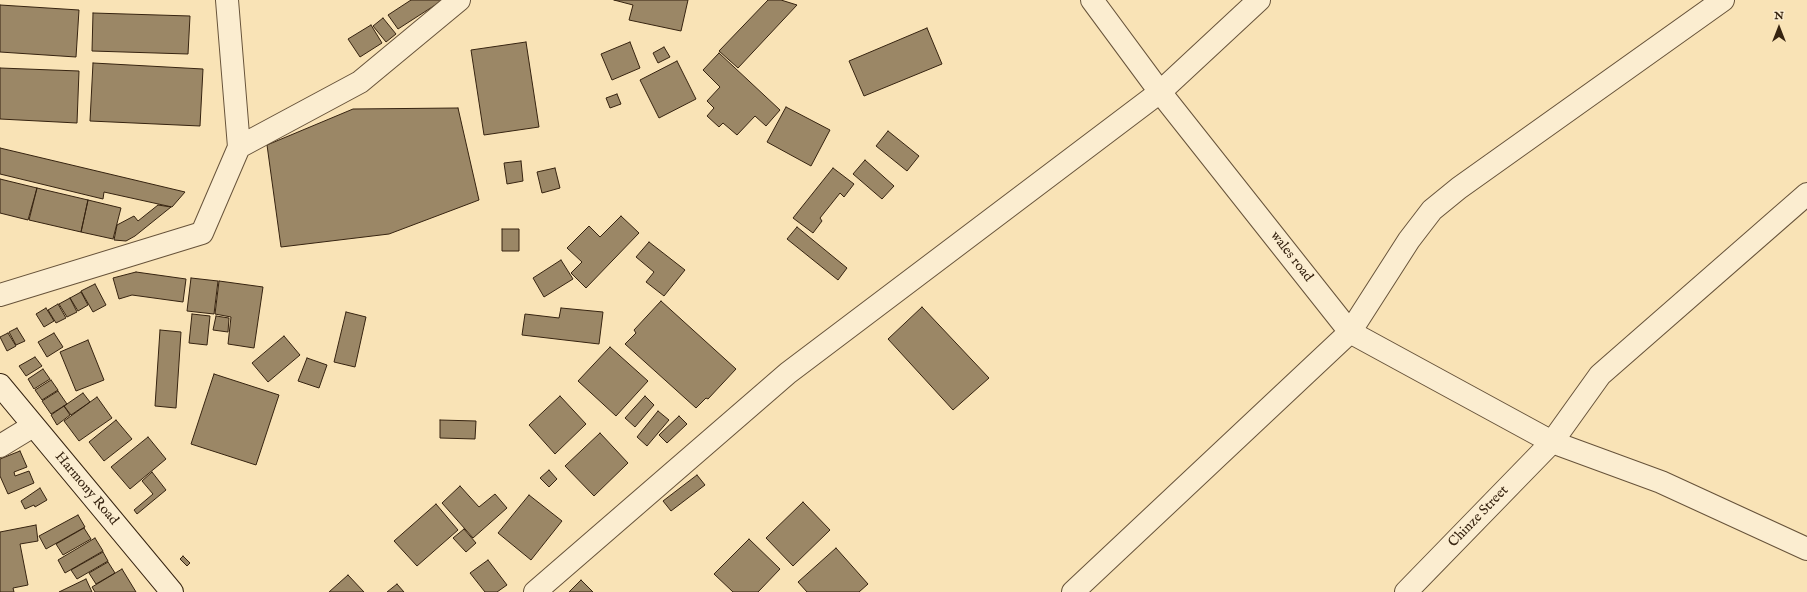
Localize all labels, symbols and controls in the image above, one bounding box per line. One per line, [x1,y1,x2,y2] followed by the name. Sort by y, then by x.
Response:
[1759,8,1799,48] north arrow
[1774,9,1784,23] text: N
[1266,228,1316,286] street label: wales road
[51,449,121,529] street label: Harmony Road
[1445,483,1513,551] street label: Chinze Street

